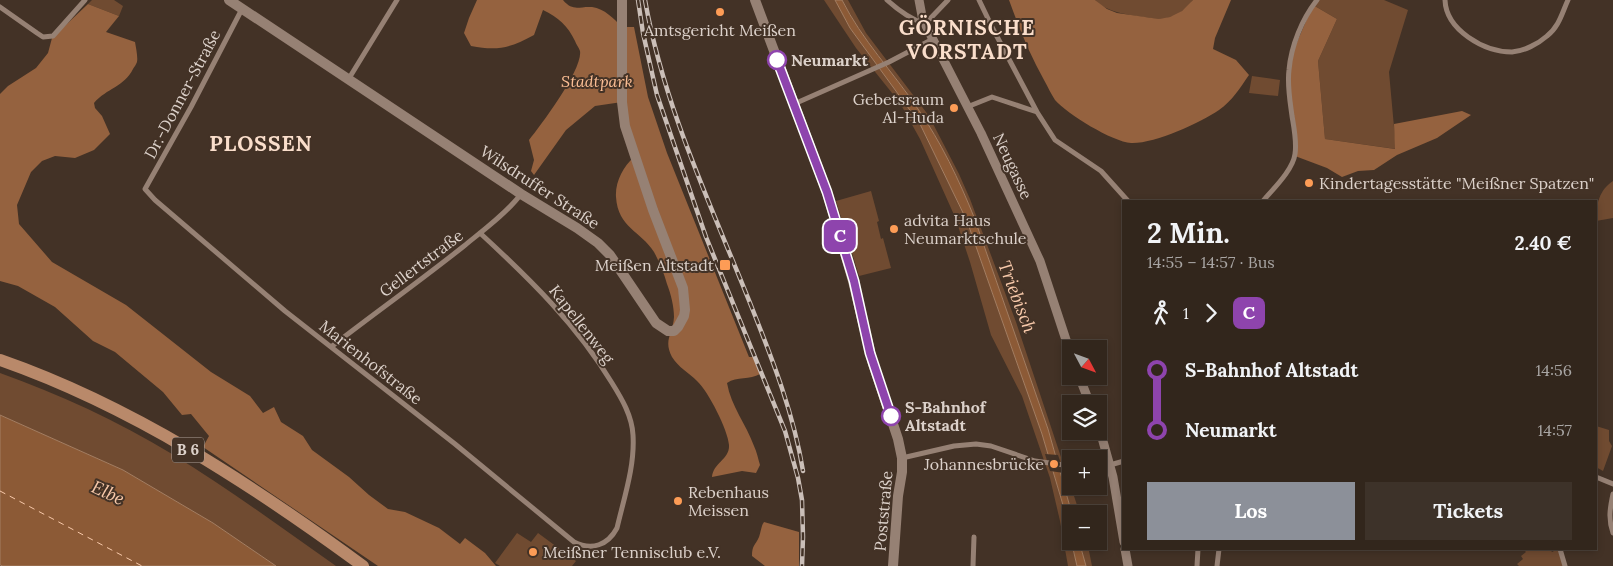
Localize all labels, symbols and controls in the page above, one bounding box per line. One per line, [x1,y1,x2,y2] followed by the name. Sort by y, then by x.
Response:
[714,6,726,18] marker: Amtsgericht Meißen
[899,14,1035,65] district label: GÖRNISCHE VORSTADT
[643,20,796,40] place label: Amtsgericht Meißen
[140,26,225,162] street label: Dr.-Donner-Straße
[767,50,787,70] marker: Neumarkt
[791,50,869,70] place label: Neumarkt
[561,71,633,91] park label: Stadtpark
[853,89,944,127] place label: Gebetsraum Al-Huda
[948,102,960,114] marker: Gebetsraum Al-Huda
[209,130,313,157] district label: PLOSSEN
[989,130,1037,203] street label: Neugasse
[476,141,604,233] street label: Wilsdruffer Straße
[1319,173,1594,193] place label: Kindertagesstätte "Meißner Spatzen"
[1303,177,1315,189] marker: Kindertagesstätte "Meißner Spatzen"
[904,210,1027,248] place label: advita Haus Neumarktschule
[1147,215,1230,251] text: 2 Min.
[824,220,856,252] line badge: C
[888,223,900,235] marker: advita Haus Neumarktschule
[834,224,846,247] text: C
[375,225,467,301] street label: Gellertstraße
[1515,231,1572,255] text: 2.40 €
[1147,252,1275,272] text: 14:55 – 14:57 · Bus
[595,255,715,275] place label: Meißen Altstadt
[993,257,1042,337] water label: Triebisch
[718,258,732,272] marker: Meißen Altstadt
[545,281,620,368] street label: Kapellenweg
[1147,299,1175,327] icon: walk
[1197,299,1225,327] icon: forward
[1243,301,1255,324] text: C
[1183,303,1189,323] text: 1
[315,316,427,409] street label: Marienhofstraße
[1062,340,1108,385] north arrow
[1062,340,1107,550] map controls
[1185,358,1358,382] text: S-Bahnhof Altstadt
[1536,360,1572,380] text: 14:56
[1062,395,1107,440] button: layers
[905,397,987,435] place label: S-Bahnhof Altstadt
[881,406,901,426] marker: S-Bahnhof Altstadt
[1185,418,1277,442] text: Neumarkt
[1537,420,1572,440] text: 14:57
[172,438,204,462] road number: B 6
[1062,450,1107,495] button: +
[923,454,1044,474] place label: Johannesbrücke
[1048,458,1060,470] marker: Johannesbrücke
[870,470,897,552] street label: Poststraße
[88,475,128,510] water label: Elbe
[688,482,769,520] place label: Rebenhaus Meissen
[1147,482,1355,540] button: Los
[1365,482,1572,540] button: Tickets
[672,495,684,507] marker: Rebenhaus Meissen
[1062,505,1107,550] button: −
[543,542,721,562] place label: Meißner Tennisclub e.V.
[527,546,539,558] marker: Meißner Tennisclub e.V.

